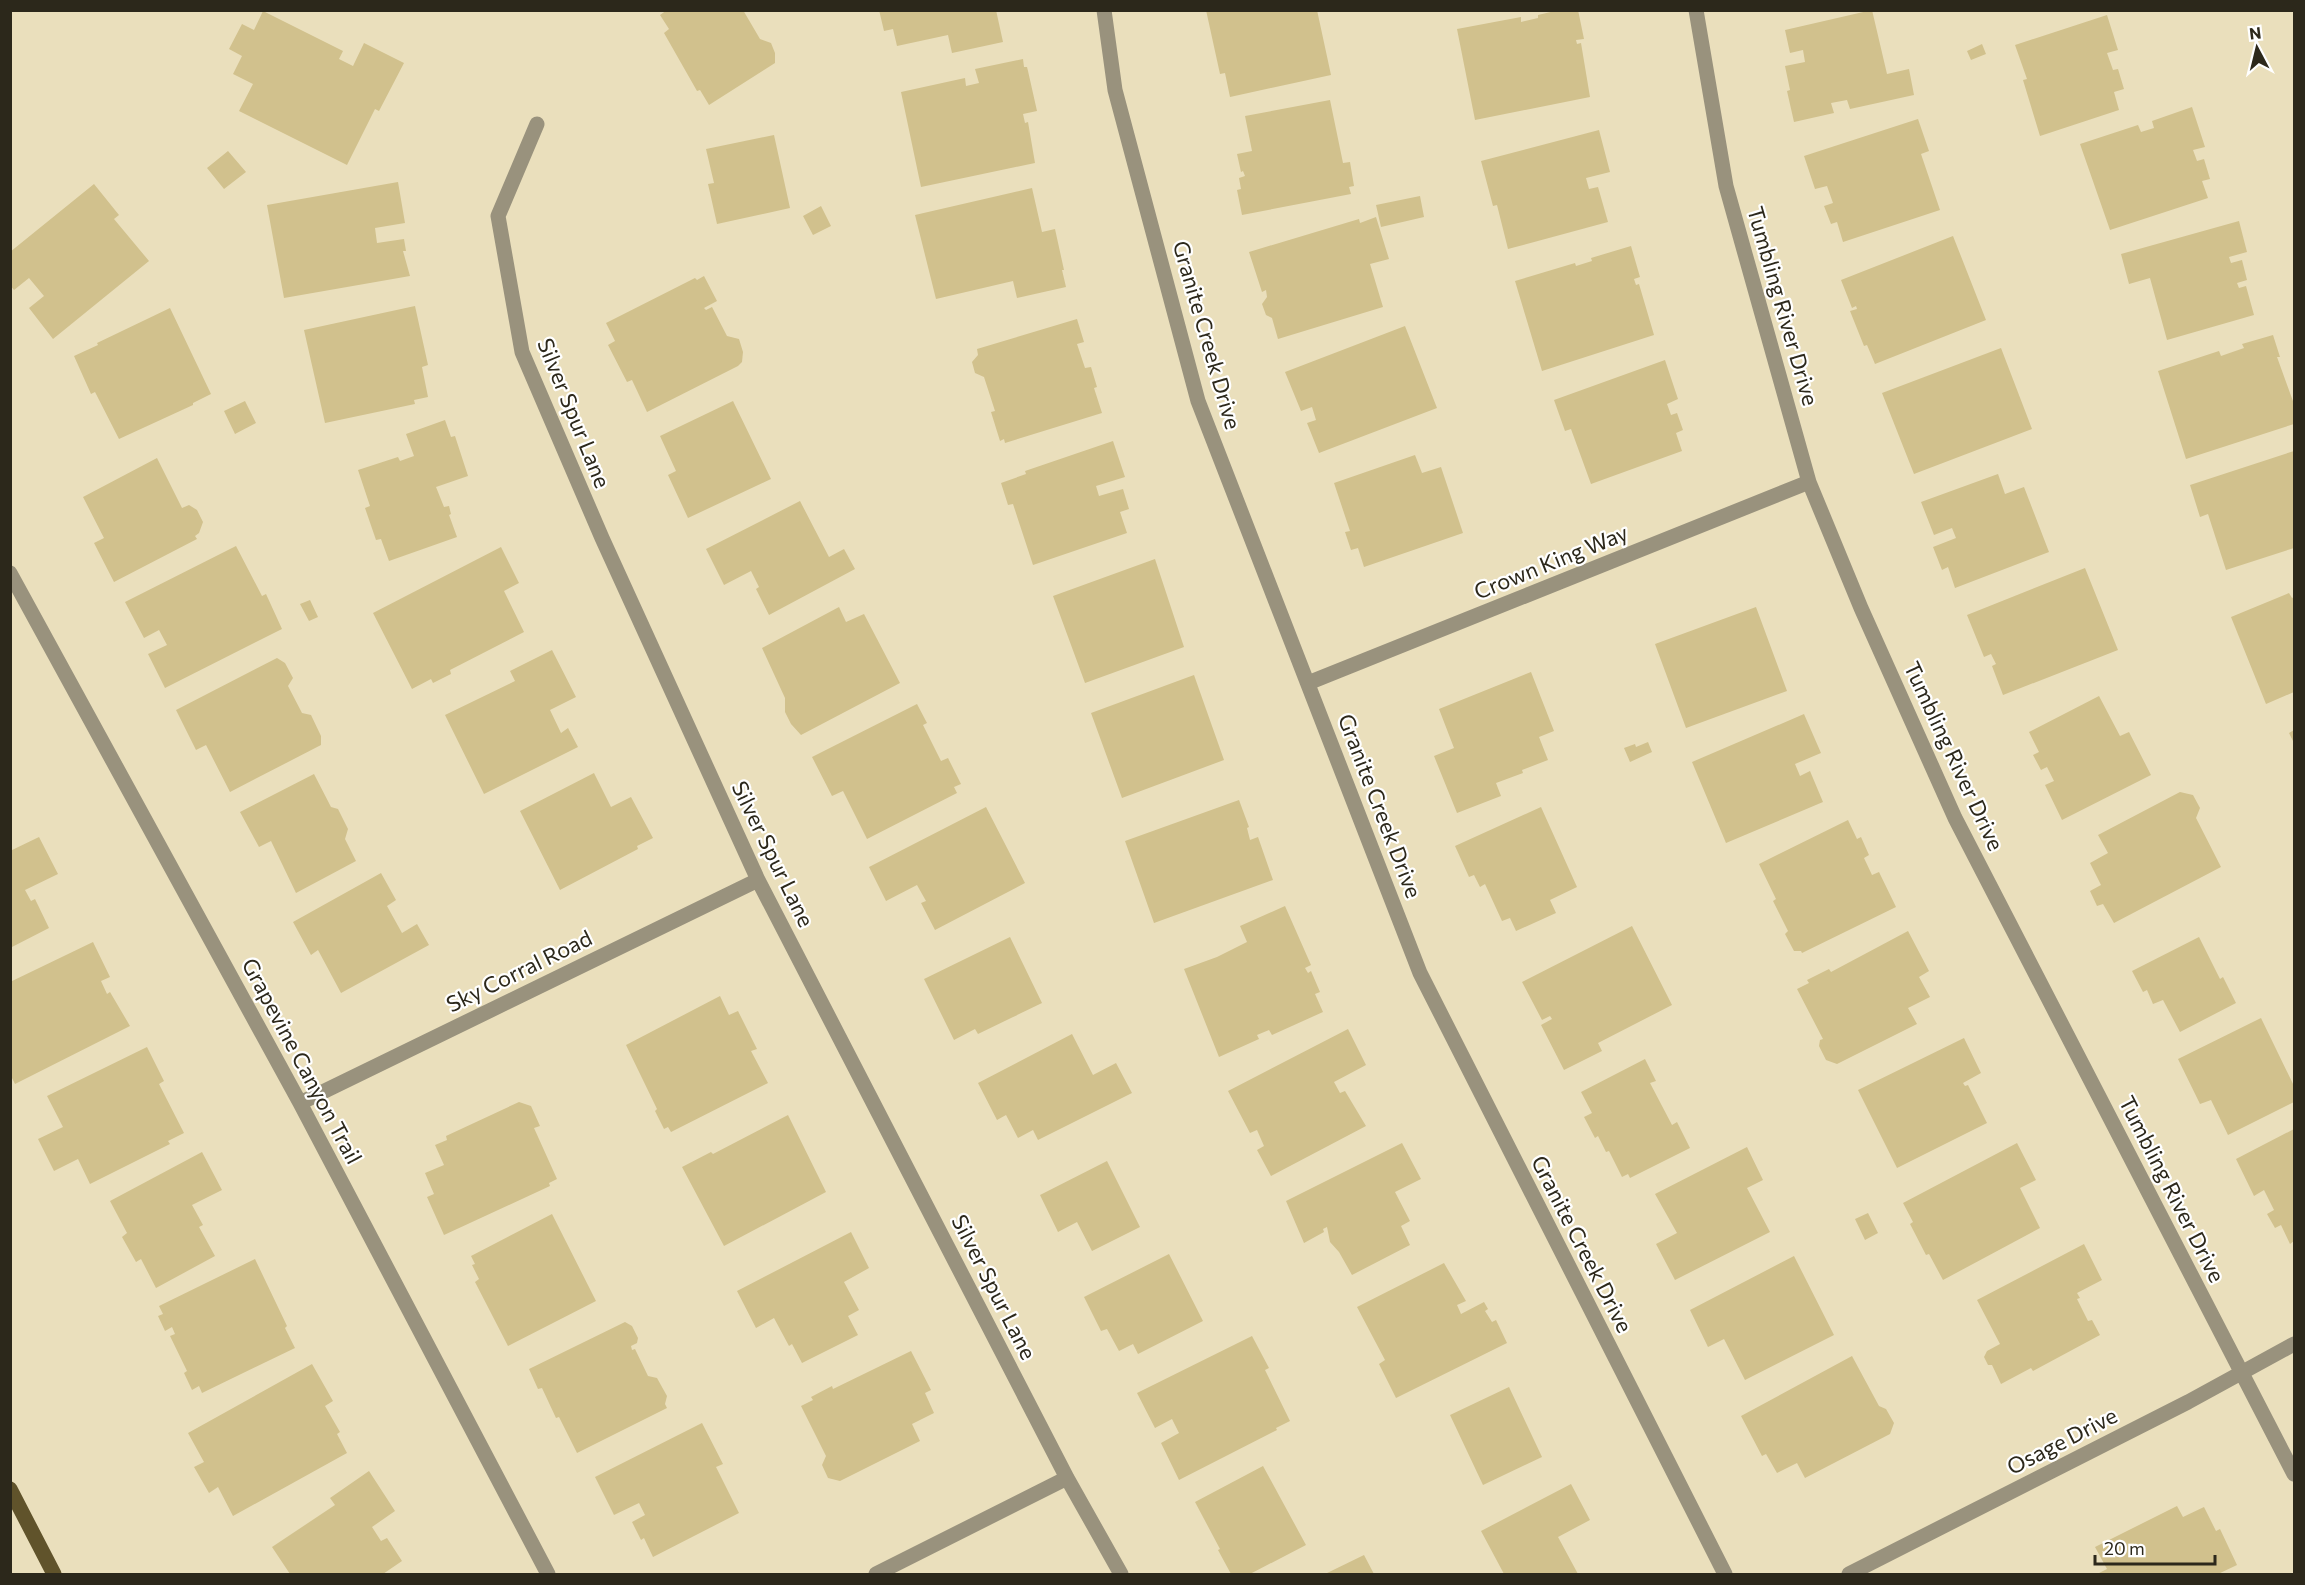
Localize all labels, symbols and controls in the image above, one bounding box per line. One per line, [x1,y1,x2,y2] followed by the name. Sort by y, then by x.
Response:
[2227,18,2287,78] north arrow
[2248,22,2262,43] text: N
[1742,203,1825,408] street label: Tumbling River Drive
[1168,237,1247,432] street label: Granite Creek Drive
[532,334,617,492] street label: Silver Spur Lane
[1470,518,1632,605] street label: Crown King Way
[1899,657,2010,855] street label: Tumbling River Drive
[1333,710,1428,902] street label: Granite Creek Drive
[726,776,820,931] street label: Silver Spur Lane
[442,924,596,1017] street label: Sky Corral Road
[237,953,368,1168] street label: Grapevine Canyon Trail
[2114,1091,2231,1287] street label: Tumbling River Drive
[1526,1151,1639,1337] street label: Granite Creek Drive
[946,1210,1043,1364] street label: Silver Spur Lane
[2002,1401,2121,1480] street label: Osage Drive
[2095,1528,2215,1566] scale bar
[2104,1537,2145,1559] text: 20 m

